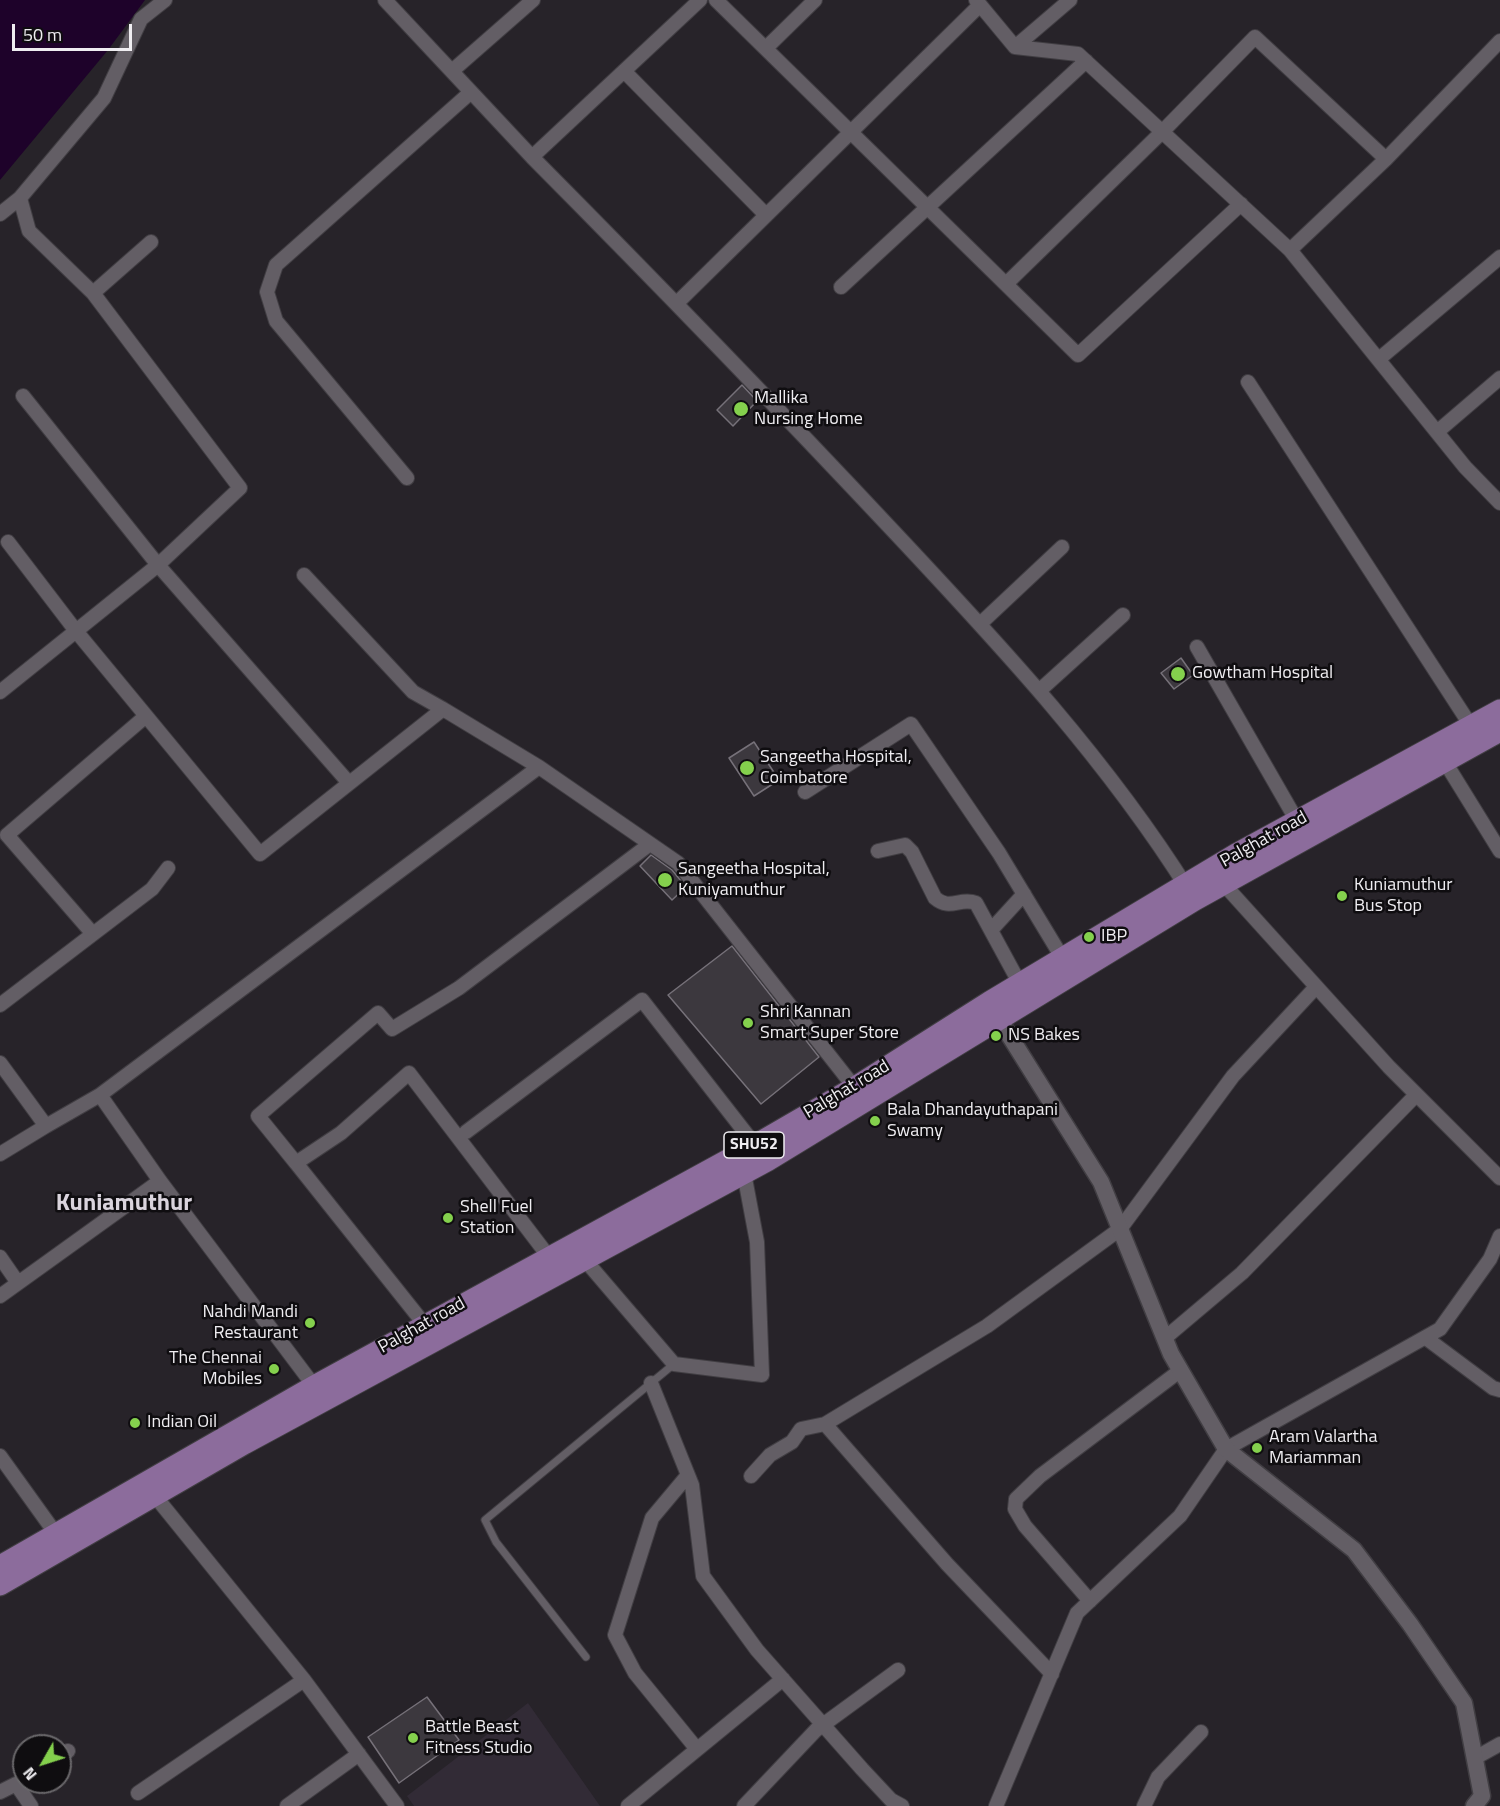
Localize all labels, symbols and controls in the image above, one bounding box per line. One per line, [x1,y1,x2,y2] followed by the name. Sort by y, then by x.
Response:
[15,12,135,50] scale bar
[23,21,62,48] text: 50 m
[754,388,863,430] place label: Mallika Nursing Home
[732,400,750,418] marker: Mallika Nursing Home
[1192,663,1333,685] place label: Gowtham Hospital
[1169,665,1187,683] marker: Gowtham Hospital
[760,747,912,789] place label: Sangeetha Hospital, Coimbatore
[738,759,756,777] marker: Sangeetha Hospital, Coimbatore
[1217,807,1311,873] street label: Palghat road
[678,859,830,902] place label: Sangeetha Hospital, Kuniyamuthur
[656,871,674,889] marker: Sangeetha Hospital, Kuniyamuthur
[1354,875,1453,918] place label: Kuniamuthur Bus Stop
[1335,889,1349,903] marker: Kuniamuthur Bus Stop
[1101,926,1127,948] place label: IBP
[1082,930,1096,944] marker: IBP
[760,1002,899,1044] place label: Shri Kannan Smart Super Store
[741,1016,755,1030] marker: Shri Kannan Smart Super Store
[1008,1025,1080,1047] place label: NS Bakes
[989,1029,1003,1043] marker: NS Bakes
[800,1056,894,1124] street label: Palghat road
[887,1100,1058,1142] place label: Bala Dhandayuthapani Swamy
[868,1114,882,1128] marker: Bala Dhandayuthapani Swamy
[724,1132,784,1158] road number: SHU52
[56,1190,192,1218] district label: Kuniamuthur
[460,1197,533,1240] place label: Shell Fuel Station
[441,1211,455,1225] marker: Shell Fuel Station
[375,1293,469,1359] street label: Palghat road
[202,1302,298,1344] place label: Nahdi Mandi Restaurant
[303,1316,317,1330] marker: Nahdi Mandi Restaurant
[169,1348,262,1390] place label: The Chennai Mobiles
[267,1362,281,1376] marker: The Chennai Mobiles
[147,1412,217,1434] place label: Indian Oil
[128,1416,142,1430] marker: Indian Oil
[1269,1427,1377,1470] place label: Aram Valartha Mariamman
[1250,1441,1264,1455] marker: Aram Valartha Mariamman
[425,1717,533,1760] place label: Battle Beast Fitness Studio
[406,1731,420,1745] marker: Battle Beast Fitness Studio
[12,1734,72,1794] north arrow
[17,1762,42,1786] text: N

